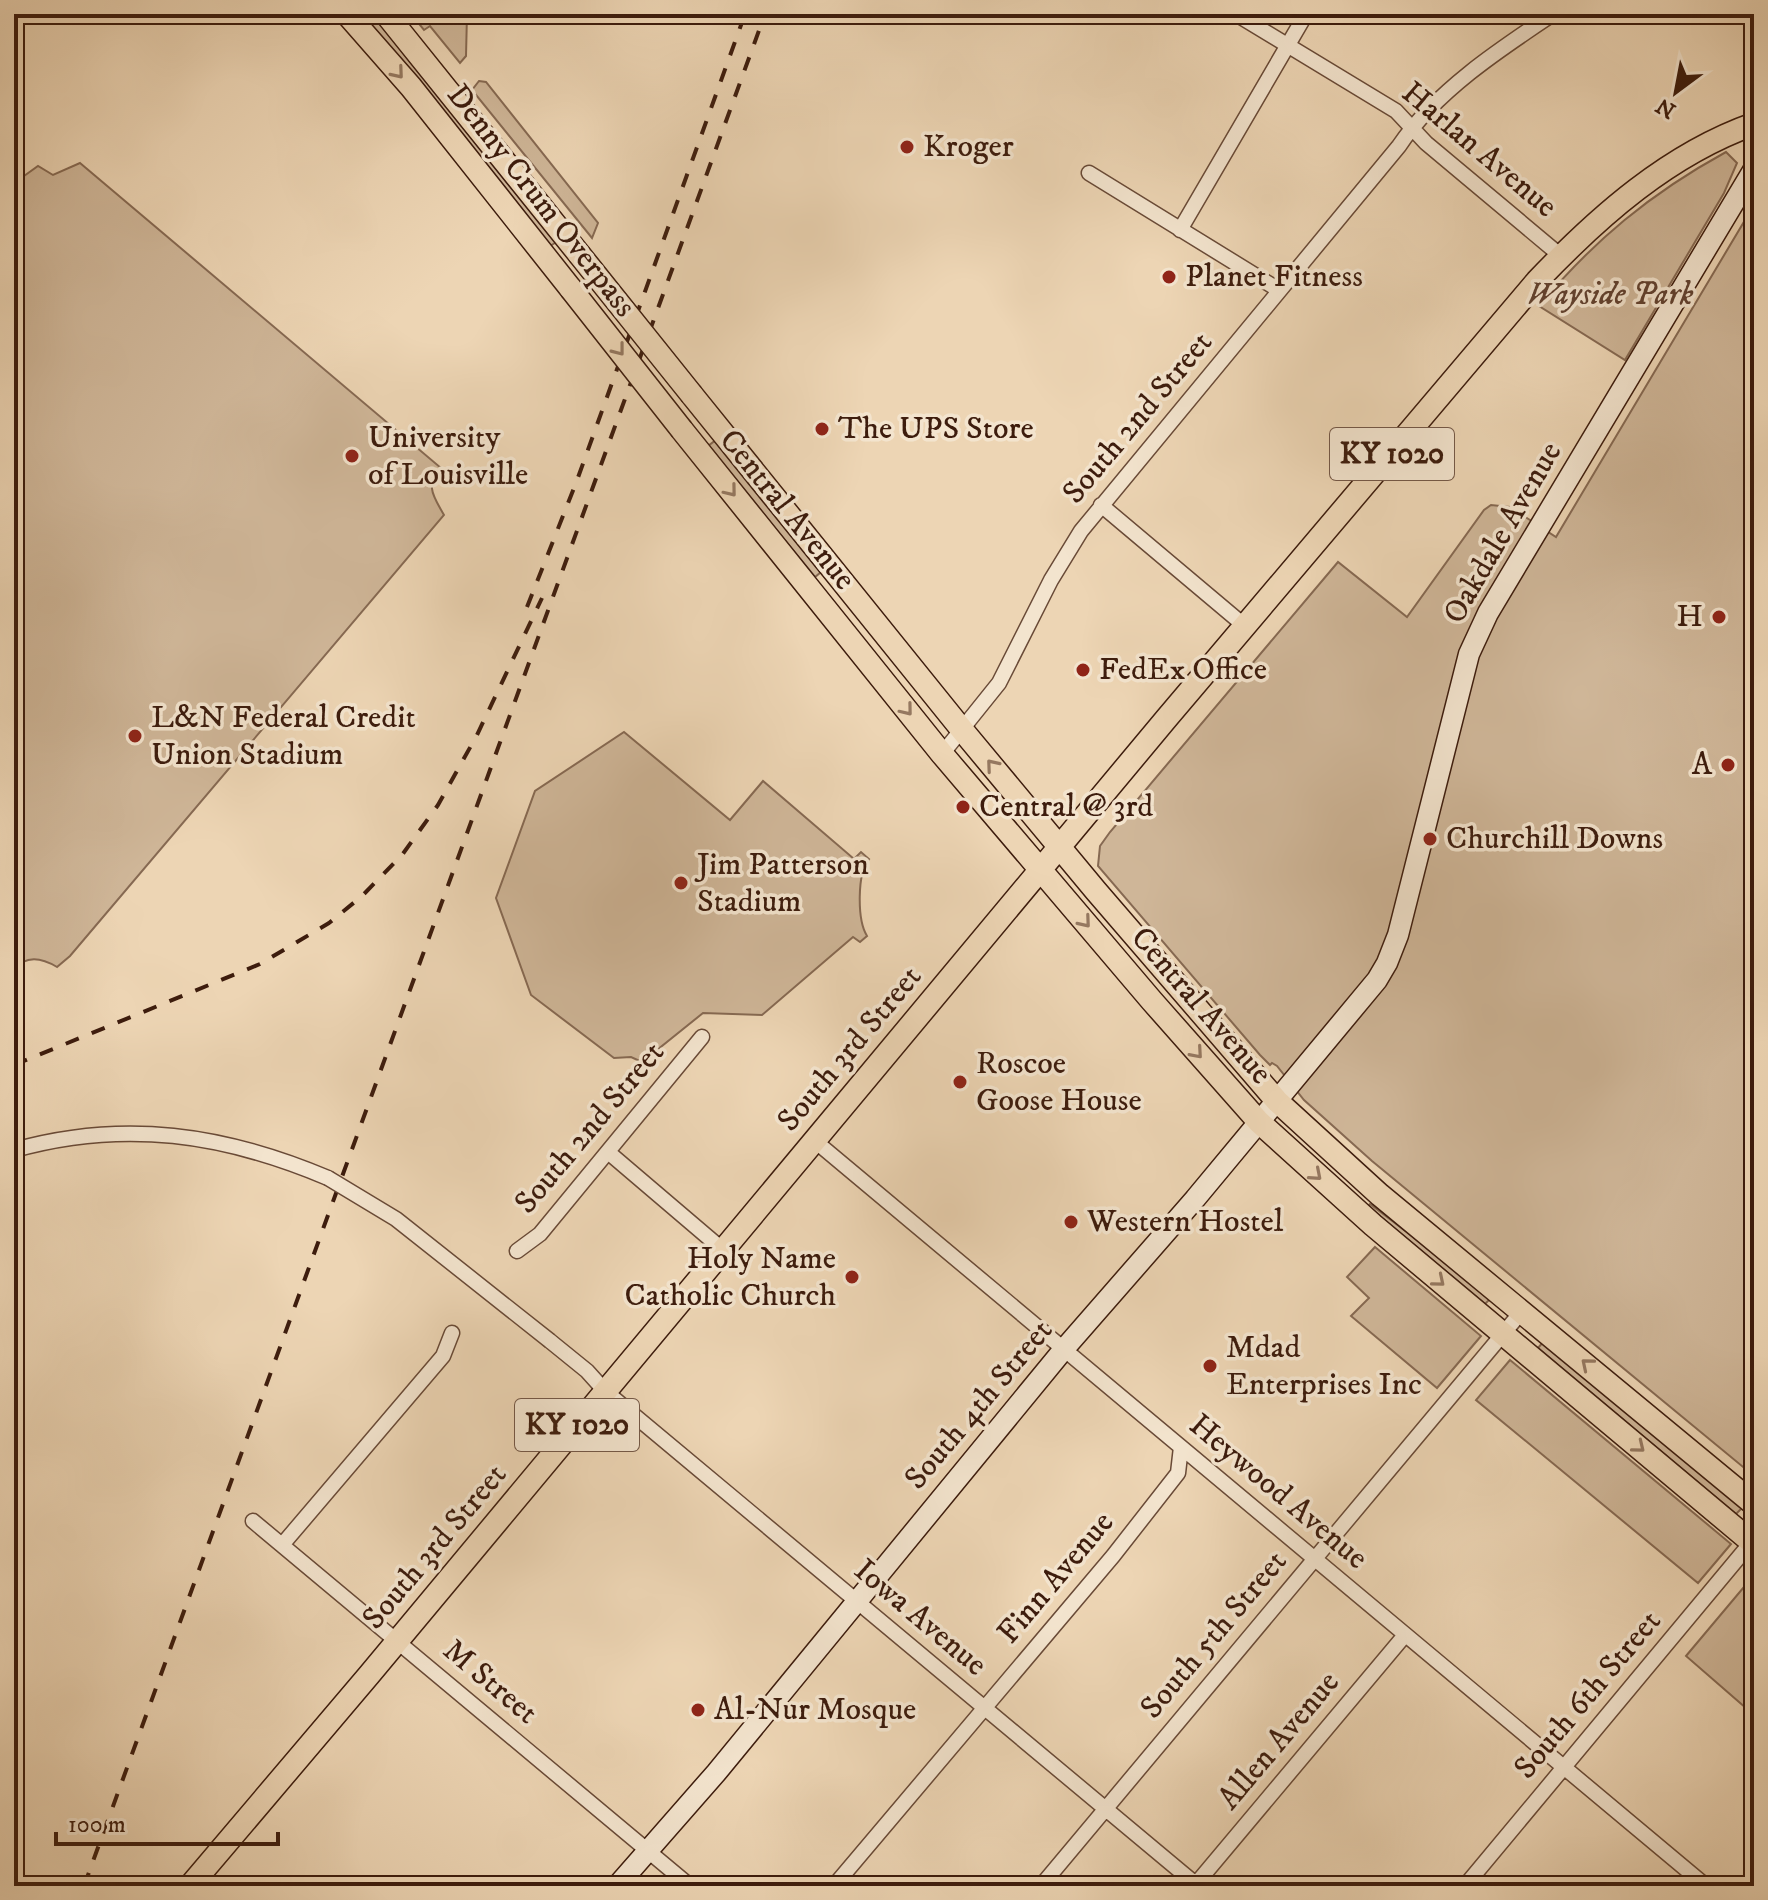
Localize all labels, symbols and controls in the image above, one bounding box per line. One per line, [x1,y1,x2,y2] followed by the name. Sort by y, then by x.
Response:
[1636,52,1716,132] north arrow
[388,64,403,78] one-way arrow
[1393,73,1565,227] street label: Harlan Avenue
[438,77,644,325] street label: Denny Crum Overpass
[1651,91,1681,124] text: N
[923,127,1014,167] place label: Kroger
[898,138,916,156] marker: Kroger
[1185,257,1363,297] place label: Planet Fitness
[1160,268,1178,286] marker: Planet Fitness
[1527,275,1694,315] park label: Wayside Park
[1054,324,1222,512] street label: South 2nd Street
[610,341,624,356] one-way arrow
[838,409,1034,449] place label: The UPS Store
[368,418,528,495] place label: University of Louisville
[813,420,831,438] marker: The UPS Store
[710,421,864,599] street label: Central Avenue
[1330,428,1454,480] road number: KY 1020
[1435,435,1571,631] street label: Oakdale Avenue
[343,447,361,465] marker: University of Louisville
[721,482,736,496] one-way arrow
[1676,597,1703,637] place label: H
[1710,608,1728,626] marker: H
[1099,650,1267,690] place label: FedEx Office
[1074,661,1092,679] marker: FedEx Office
[151,698,416,775] place label: L&N Federal Credit Union Stadium
[897,701,912,715] one-way arrow
[126,727,144,745] marker: L&N Federal Credit Union Stadium
[1692,745,1713,785] place label: A
[1719,756,1737,774] marker: A
[987,760,1002,775] one-way arrow
[979,787,1153,827] place label: Central @ 3rd
[954,798,972,816] marker: Central @ 3rd
[1446,819,1663,859] place label: Churchill Downs
[1421,830,1439,848] marker: Churchill Downs
[694,845,869,922] place label: Jim Patterson Stadium
[672,874,690,892] marker: Jim Patterson Stadium
[1075,912,1090,927] one-way arrow
[1122,919,1280,1093] street label: Central Avenue
[769,958,931,1140] street label: South 3rd Street
[506,1034,674,1222] street label: South 2nd Street
[1187,1043,1202,1058] one-way arrow
[976,1044,1142,1121] place label: Roscoe Goose House
[951,1073,969,1091] marker: Roscoe Goose House
[1307,1165,1322,1180] one-way arrow
[1086,1202,1284,1242] place label: Western Hostel
[1062,1213,1080,1231] marker: Western Hostel
[625,1239,836,1316] place label: Holy Name Catholic Church
[843,1268,861,1286] marker: Holy Name Catholic Church
[1430,1271,1445,1286] one-way arrow
[896,1312,1062,1498] street label: South 4th Street
[1226,1328,1422,1405] place label: Mdad Enterprises Inc
[1201,1357,1219,1375] marker: Mdad Enterprises Inc
[1582,1359,1596,1374] one-way arrow
[515,1399,639,1451] road number: KY 1020
[1180,1406,1376,1578] street label: Heywood Avenue
[1630,1437,1644,1452] one-way arrow
[354,1456,516,1638] street label: South 3rd Street
[989,1504,1123,1652] street label: Finn Avenue
[1132,1543,1296,1727] street label: South 5th Street
[845,1551,995,1685] street label: Iowa Avenue
[1506,1603,1670,1787] street label: South 6th Street
[434,1631,546,1733] street label: M Street
[1209,1664,1349,1818] street label: Allen Avenue
[714,1690,916,1730] place label: Al-Nur Mosque
[689,1701,707,1719] marker: Al-Nur Mosque
[56,1796,278,1846] scale bar
[68,1810,126,1840] text: 100 m

